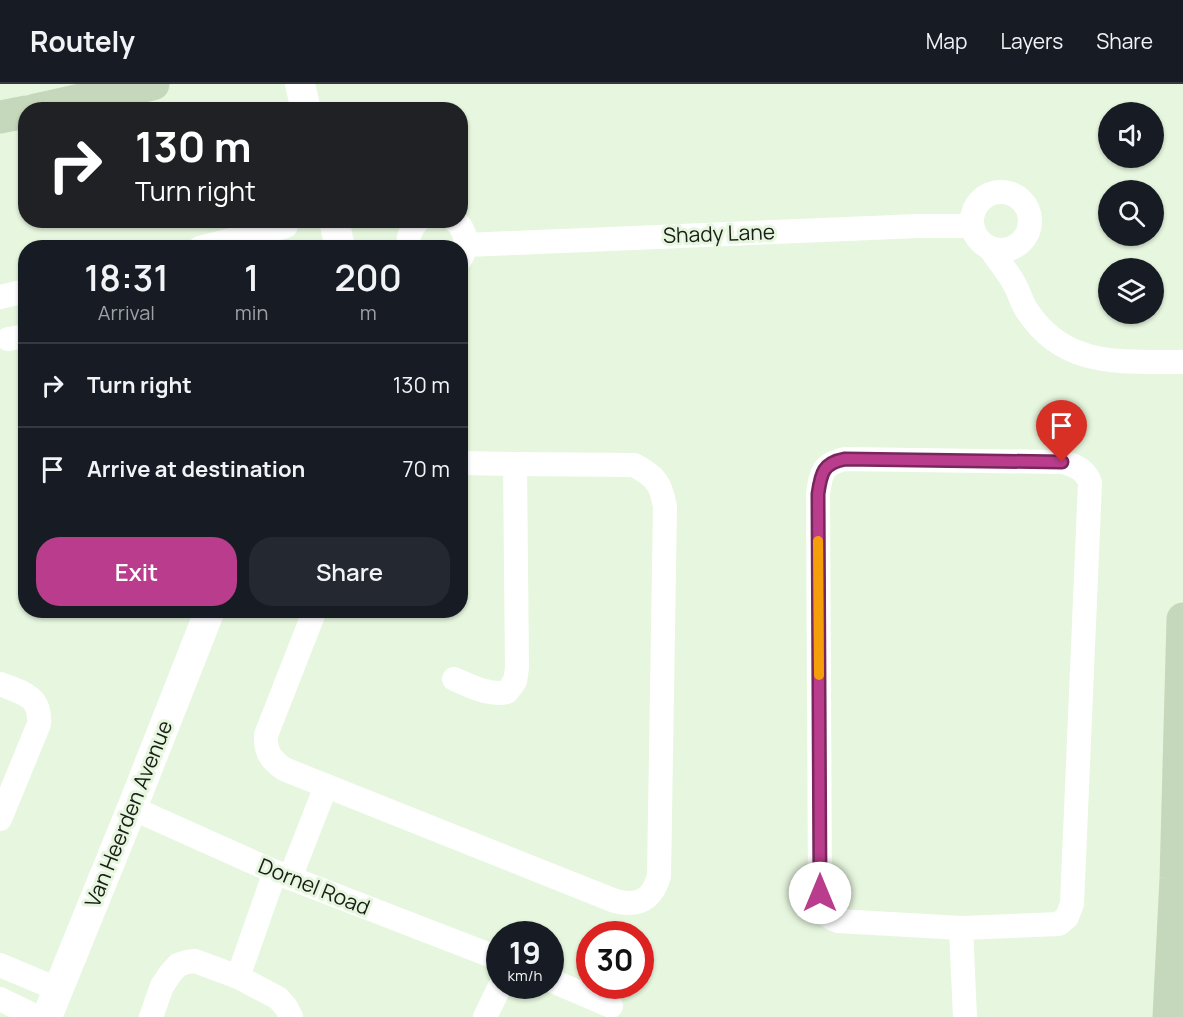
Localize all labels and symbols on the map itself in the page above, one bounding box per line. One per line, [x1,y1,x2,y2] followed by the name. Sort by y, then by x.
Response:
[663,217,775,249] street label: Shady Lane
[1036,400,1087,462] pin
[78,716,178,911] street label: Van Heerden Avenue
[255,851,374,921] street label: Dornel Road
[788,861,852,925] position arrow
[576,921,654,999] speed limit sign: 30

